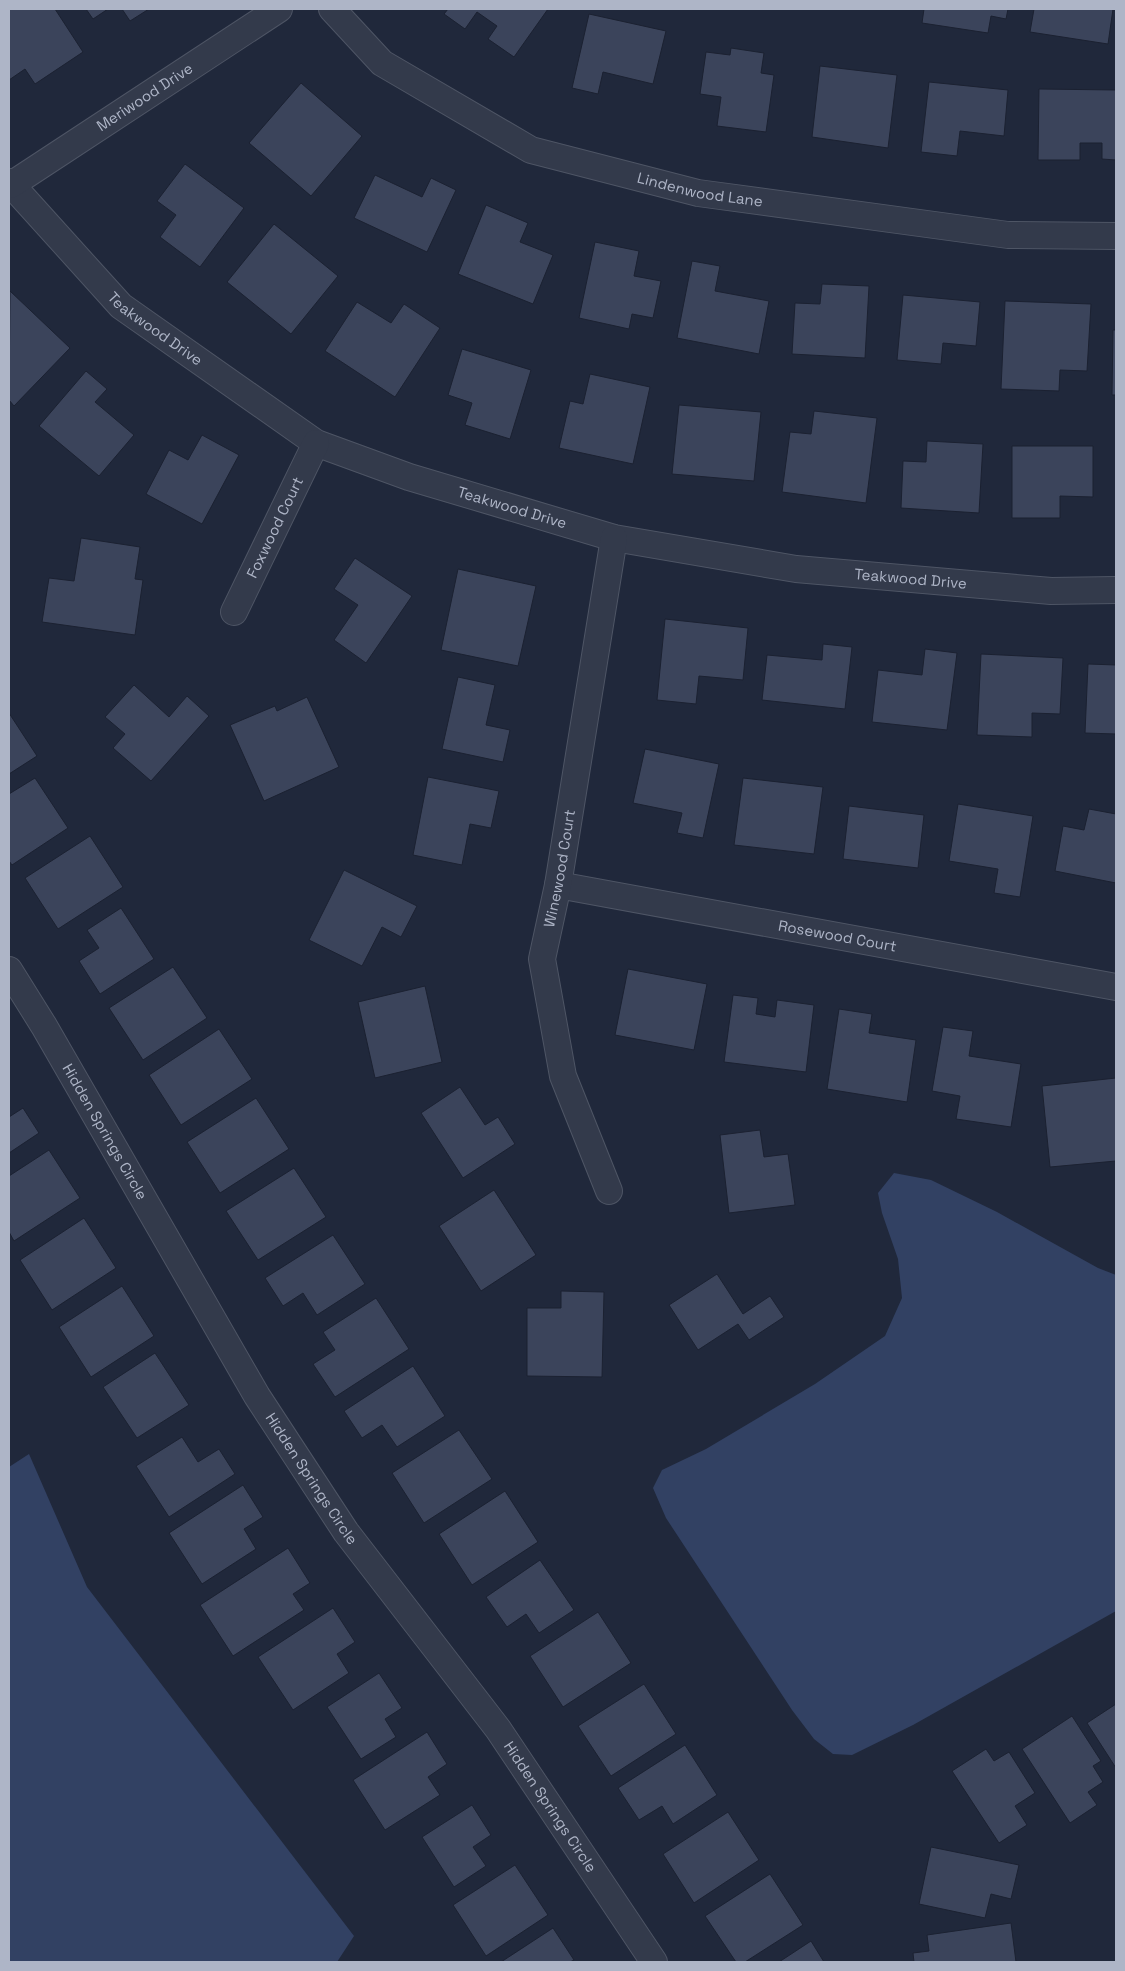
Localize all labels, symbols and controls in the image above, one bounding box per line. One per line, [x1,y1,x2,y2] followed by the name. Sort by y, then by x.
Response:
[93,58,196,135] street label: Meriwood Drive
[635,168,764,211] street label: Lindenwood Lane
[104,288,206,369] street label: Teakwood Drive
[242,473,307,581] street label: Foxwood Court
[455,482,569,532] street label: Teakwood Drive
[854,564,968,593] street label: Teakwood Drive
[539,808,579,929] street label: Winewood Court
[777,915,898,956] street label: Rosewood Court
[59,1060,152,1203] street label: Hidden Springs Circle
[262,1409,362,1548] street label: Hidden Springs Circle
[500,1737,601,1876] street label: Hidden Springs Circle

